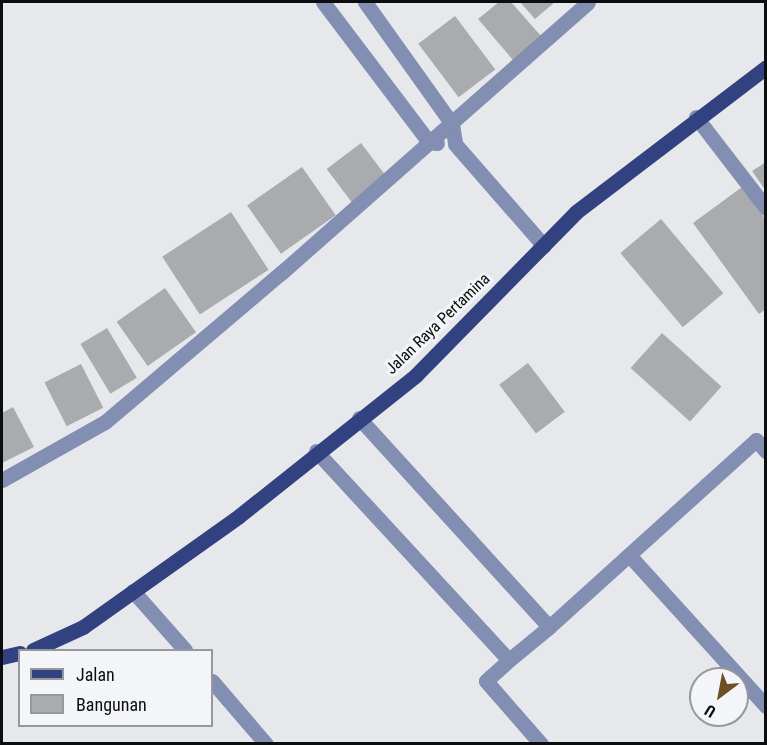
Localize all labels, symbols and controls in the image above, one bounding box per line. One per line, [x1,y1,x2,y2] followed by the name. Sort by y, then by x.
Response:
[382,269,494,379] street label: Jalan Raya Pertamina
[18,649,213,727] legend
[76,664,115,685] text: Jalan
[689,667,749,727] north arrow
[76,694,147,715] text: Bangunan
[701,701,719,721] text: U

